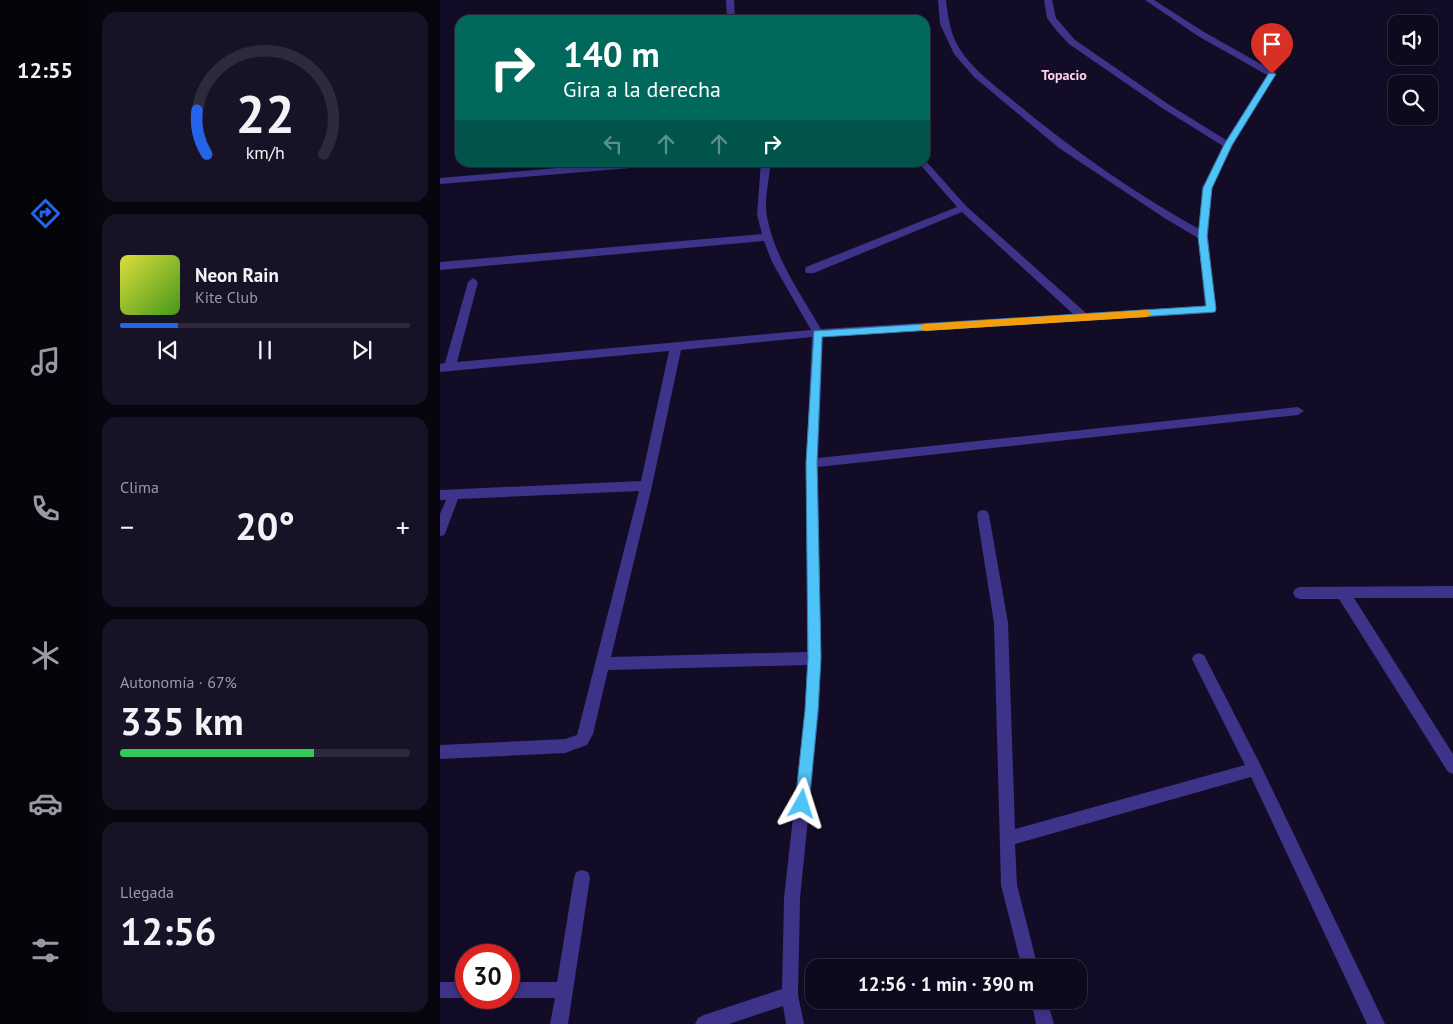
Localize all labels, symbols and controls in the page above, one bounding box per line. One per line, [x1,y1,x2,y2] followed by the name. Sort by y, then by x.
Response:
[1388,15,1438,125] map controls
[1388,15,1438,65] button: sound
[1251,23,1293,74] pin
[1258,30,1286,58] icon: arrive
[563,31,660,77] text: 140 m
[480,35,545,100] icon: right
[17,56,73,84] text: 12:55
[1041,66,1087,84] district label: Topacio
[563,75,721,103] text: Gira a la derecha
[1388,75,1438,125] button: search
[236,80,294,147] text: 22
[599,130,627,158] icon: left
[652,130,680,158] icon: ahead
[705,130,733,158] icon: ahead
[758,130,786,158] icon: right
[245,141,285,164] text: km/h
[28,196,63,231] icon: directions
[195,263,279,287] text: Neon Rain
[195,287,258,307] text: Kite Club
[154,336,182,364] icon: previous
[251,336,279,364] icon: pause
[348,336,376,364] icon: next
[28,344,63,379] icon: music
[120,477,159,497] text: Clima
[28,491,63,526] icon: phone
[235,501,295,550] text: 20°
[120,508,134,545] text: −
[396,508,410,545] text: +
[28,638,63,673] icon: climate
[120,672,237,692] text: Autonomía · 67%
[120,696,244,745] text: 335 km
[775,777,827,829] position arrow
[28,786,63,821] icon: car
[120,882,174,902] text: Llegada
[120,906,216,955] text: 12:56
[28,933,63,968] icon: filters
[455,944,520,1009] speed limit sign: 30
[858,972,1034,996] text: 12:56 · 1 min · 390 m

